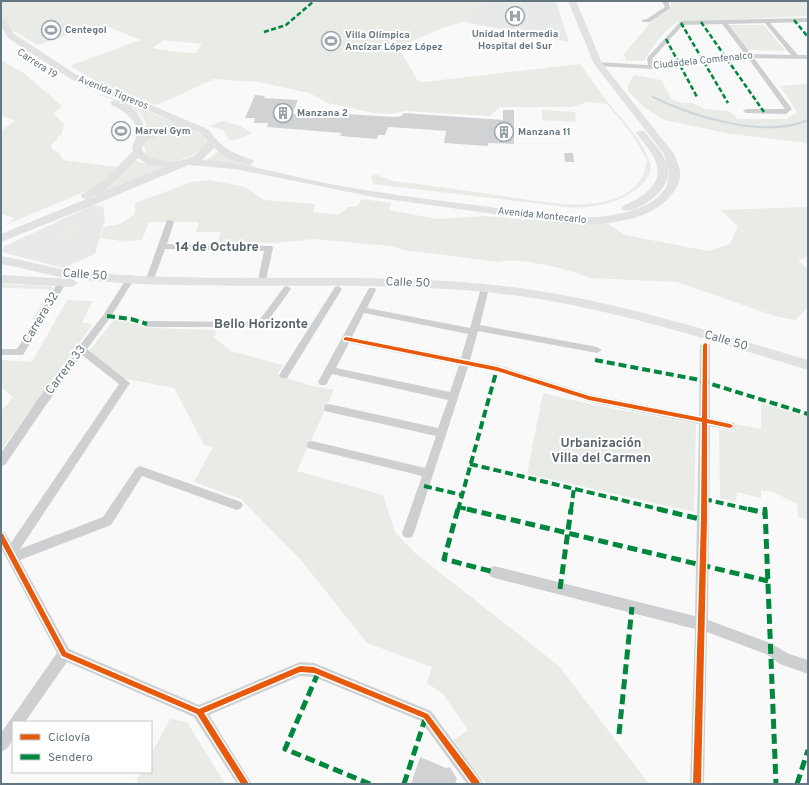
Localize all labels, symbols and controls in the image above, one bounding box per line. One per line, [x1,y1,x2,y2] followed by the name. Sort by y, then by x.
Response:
[504,5,526,27] hospital icon: Unidad Intermedia Hospital del Sur
[40,19,62,41] sports icon: Centegol
[65,24,107,37] place label: Centegol
[472,28,558,53] place label: Unidad Intermedia Hospital del Sur
[345,29,443,54] place label: Villa Olímpica Ancízar López López
[320,30,342,52] sports icon: Villa Olímpica Ancízar López López
[14,46,60,82] street label: Carrera 19
[653,49,754,73] street label: Ciudadela Comfenalco
[76,73,150,113] street label: Avenida Tigreros
[272,102,294,124] building icon: Manzana 2
[297,107,348,120] place label: Manzana 2
[110,120,132,142] sports icon: Marvel Gym
[493,121,515,143] building icon: Manzana 11
[135,125,191,138] place label: Marvel Gym
[518,126,571,139] place label: Manzana 11
[497,205,587,227] street label: Avenida Montecarlo
[175,240,259,256] district label: 14 de Octubre
[62,265,108,285] street label: Calle 50
[385,274,431,292] street label: Calle 50
[19,289,63,347] street label: Carrera 32
[214,317,308,333] district label: Bello Horizonte
[702,327,750,355] street label: Calle 50
[42,342,90,398] street label: Carrera 33
[551,436,651,467] district label: Urbanización Villa del Carmen
[12,721,152,773] legend
[48,730,90,746] text: Ciclovía
[48,750,93,766] text: Sendero

